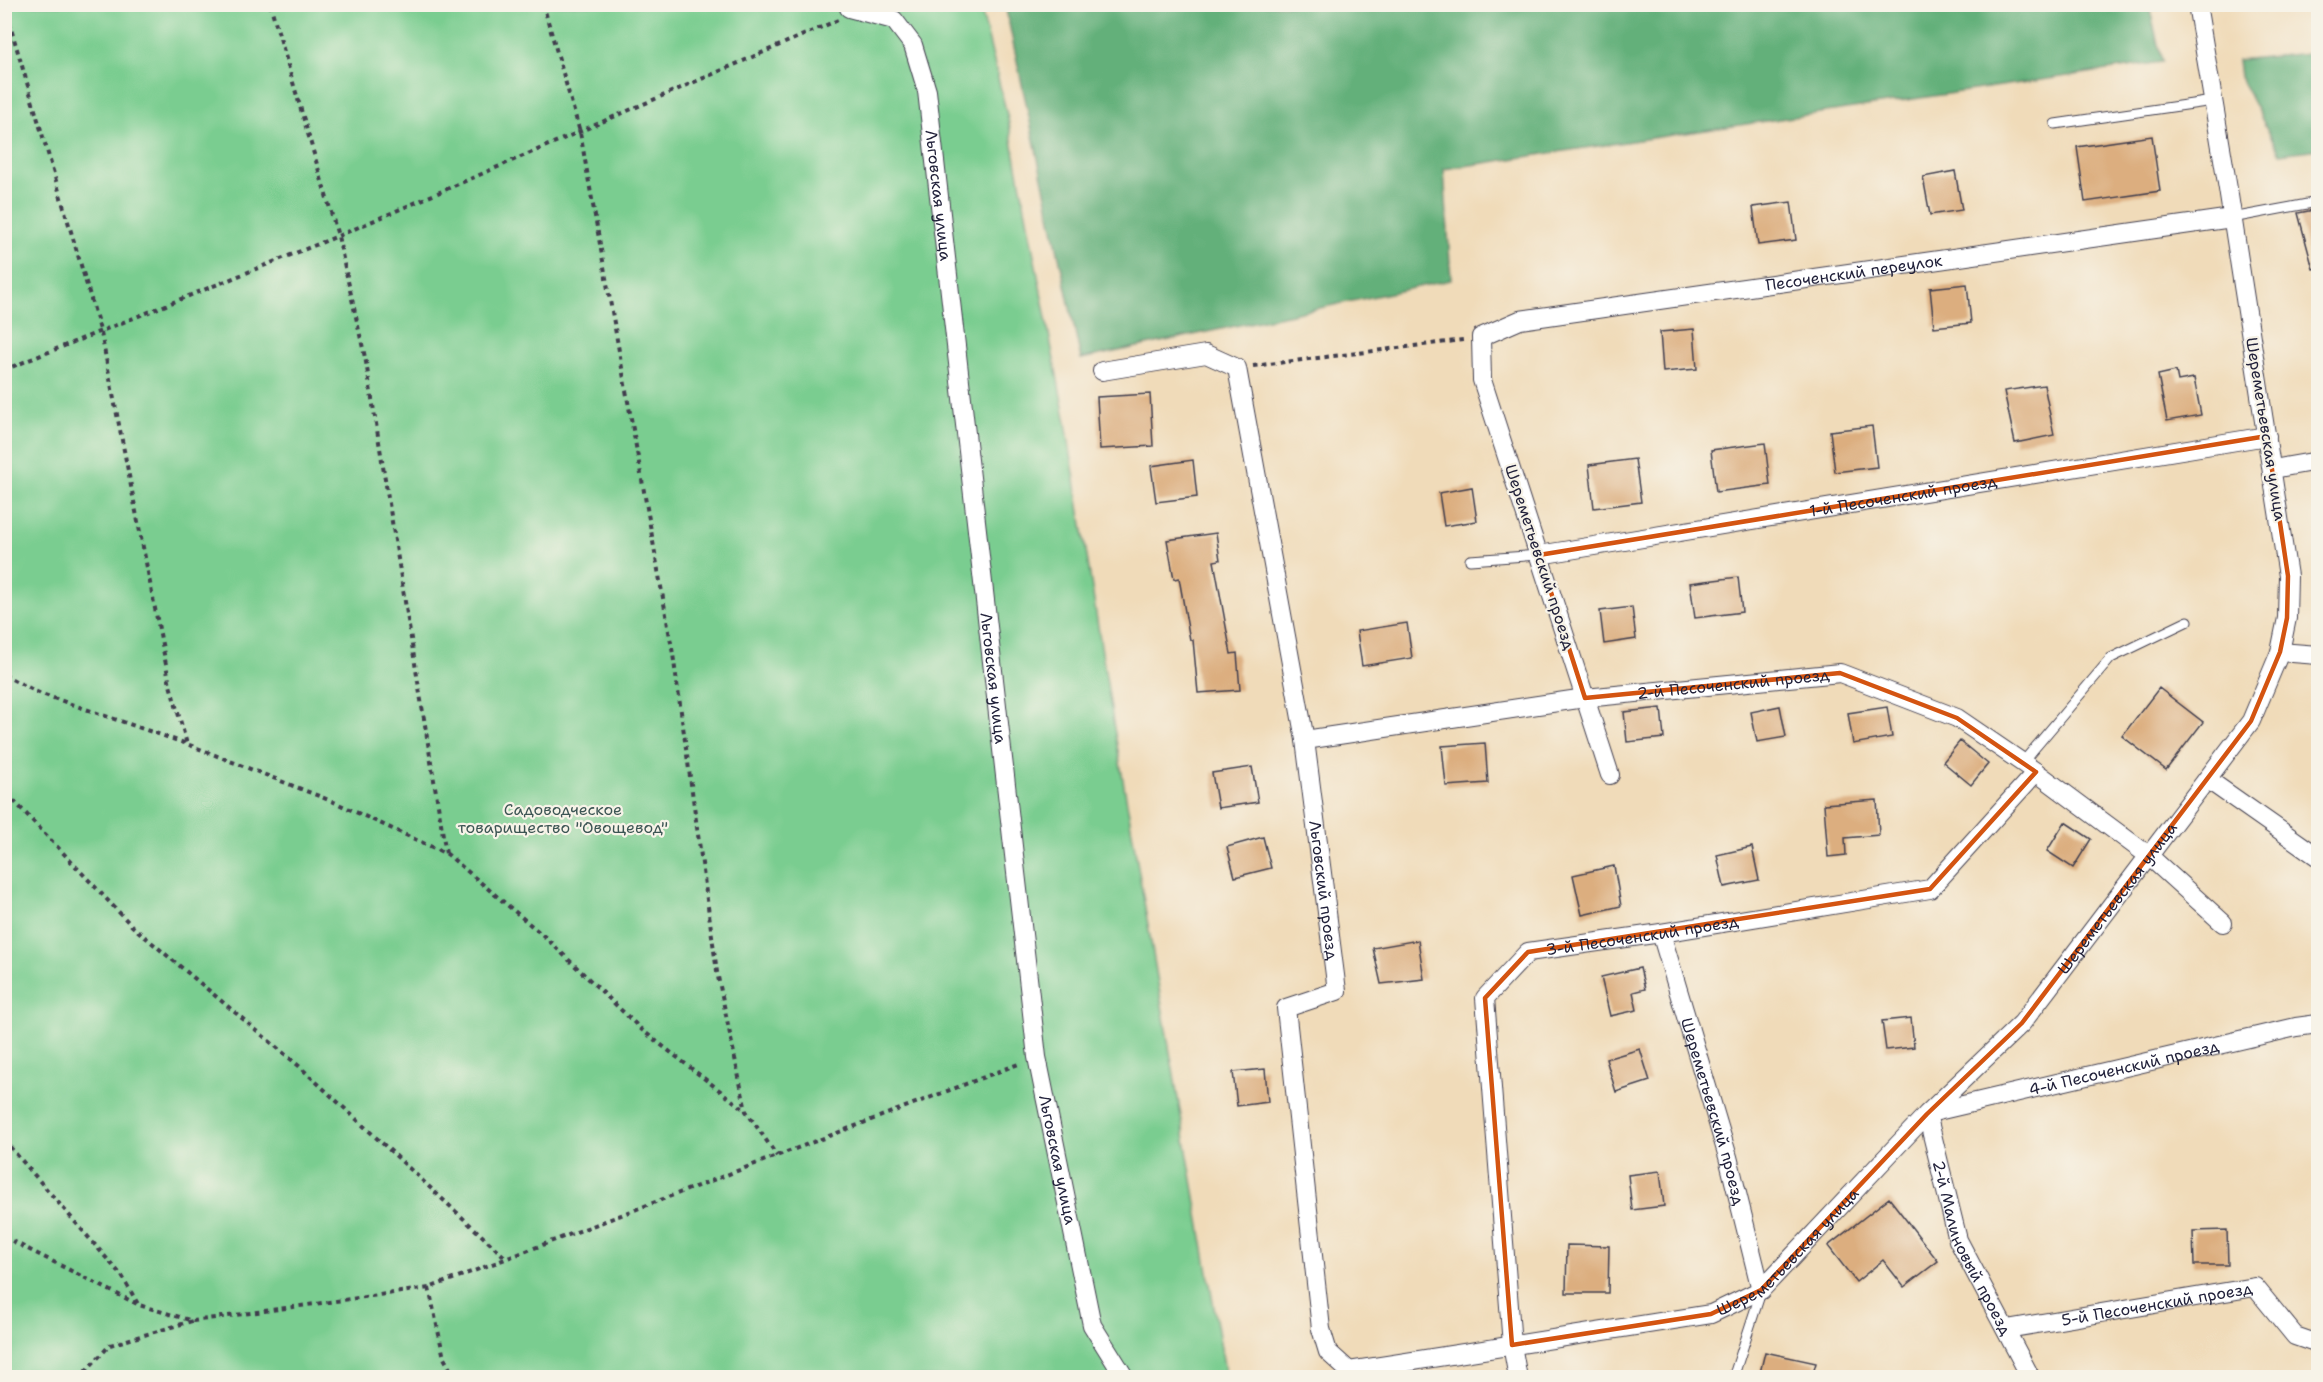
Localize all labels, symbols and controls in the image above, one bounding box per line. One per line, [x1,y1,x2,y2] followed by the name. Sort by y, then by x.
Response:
[921,129,957,262] street label: Льговская улица
[1764,249,1944,295] street label: Песоченский переулок
[2241,336,2291,522] street label: Шереметьевская улица
[1500,461,1580,653] street label: Шереметьевский проезд
[1808,470,1998,521] street label: 1-й Песоченский проезд
[976,611,1012,745] street label: Льговская улица
[1636,664,1831,703] street label: 2-й Песоченский проезд
[458,799,668,838] park label: Садоводческое товарищество "Овощевод"
[2052,818,2181,978] street label: Шереметьевская улица
[1305,819,1343,961] street label: Льговский проезд
[1545,910,1740,960] street label: 3-й Песоченский проезд
[1676,1015,1750,1207] street label: Шереметьевский проезд
[2027,1035,2221,1100] street label: 4-й Песоченский проезд
[1035,1093,1082,1226] street label: Льговская улица
[1928,1158,2017,1339] street label: 2-й Малиновый проезд
[1713,1183,1863,1320] street label: Шереметьевская улица
[2060,1277,2254,1330] street label: 5-й Песоченский проезд

